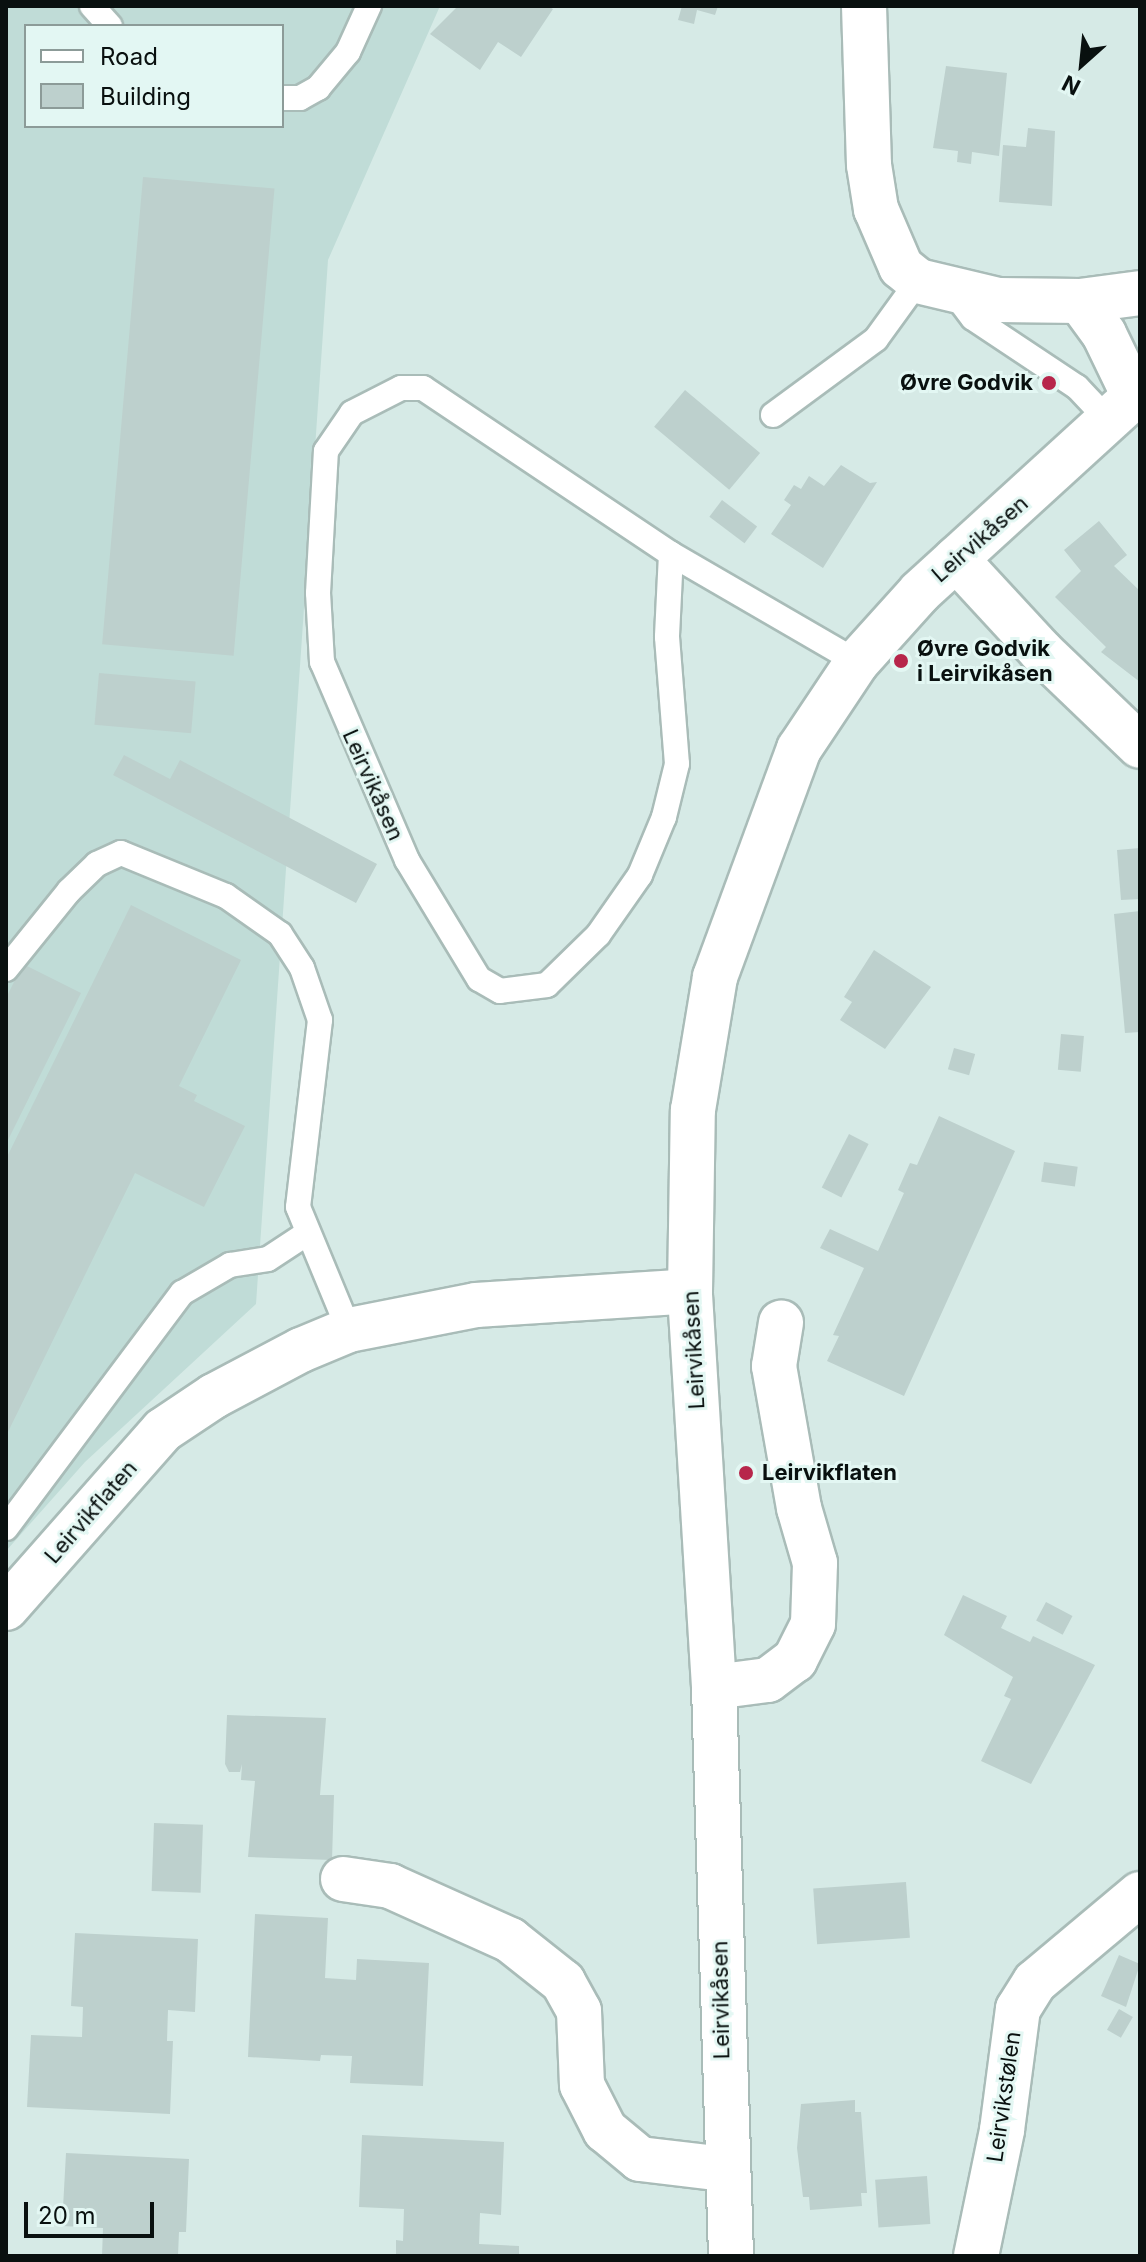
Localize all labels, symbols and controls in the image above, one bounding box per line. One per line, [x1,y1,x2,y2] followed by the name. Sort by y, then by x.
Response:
[24,24,284,128] legend
[1042,24,1122,104] north arrow
[100,42,158,71] text: Road
[1058,70,1084,101] text: N
[100,82,191,111] text: Building
[900,370,1033,396] place label: Øvre Godvik
[1040,374,1058,392] marker: Øvre Godvik
[927,490,1033,588] street label: Leirvikåsen
[917,635,1053,686] place label: Øvre Godvik i Leirvikåsen
[892,652,910,670] marker: Øvre Godvik i Leirvikåsen
[337,725,409,845] street label: Leirvikåsen
[678,1290,710,1410] street label: Leirvikåsen
[39,1455,143,1569] street label: Leirvikflaten
[762,1460,897,1486] place label: Leirvikflaten
[737,1464,755,1482] marker: Leirvikflaten
[707,1940,735,2060] street label: Leirvikåsen
[982,2030,1026,2164] street label: Leirvikstølen
[28,2186,158,2236] scale bar
[38,2201,96,2230] text: 20 m

